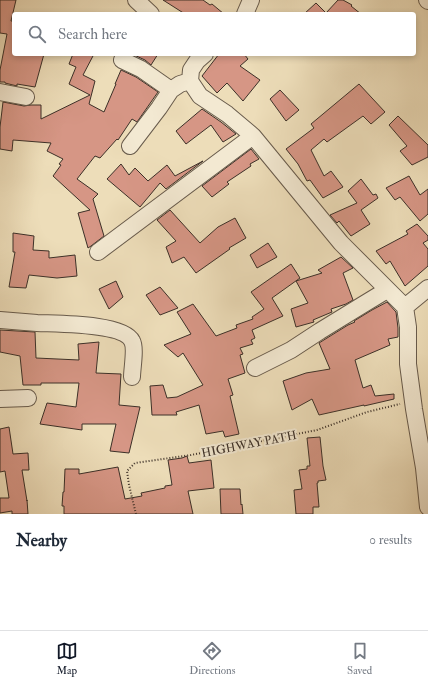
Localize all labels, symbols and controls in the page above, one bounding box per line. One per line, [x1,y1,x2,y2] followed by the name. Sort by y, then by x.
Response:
[12,12,416,56] search box
[26,23,48,45] icon: search
[58,25,127,44] text: Search here
[200,428,298,461] street label: HIGHWAY PATH
[16,530,67,551] text: Nearby
[369,532,412,548] text: 0 results
[56,640,78,677] tab: Map
[189,640,236,677] tab: Directions
[347,640,372,677] tab: Saved

